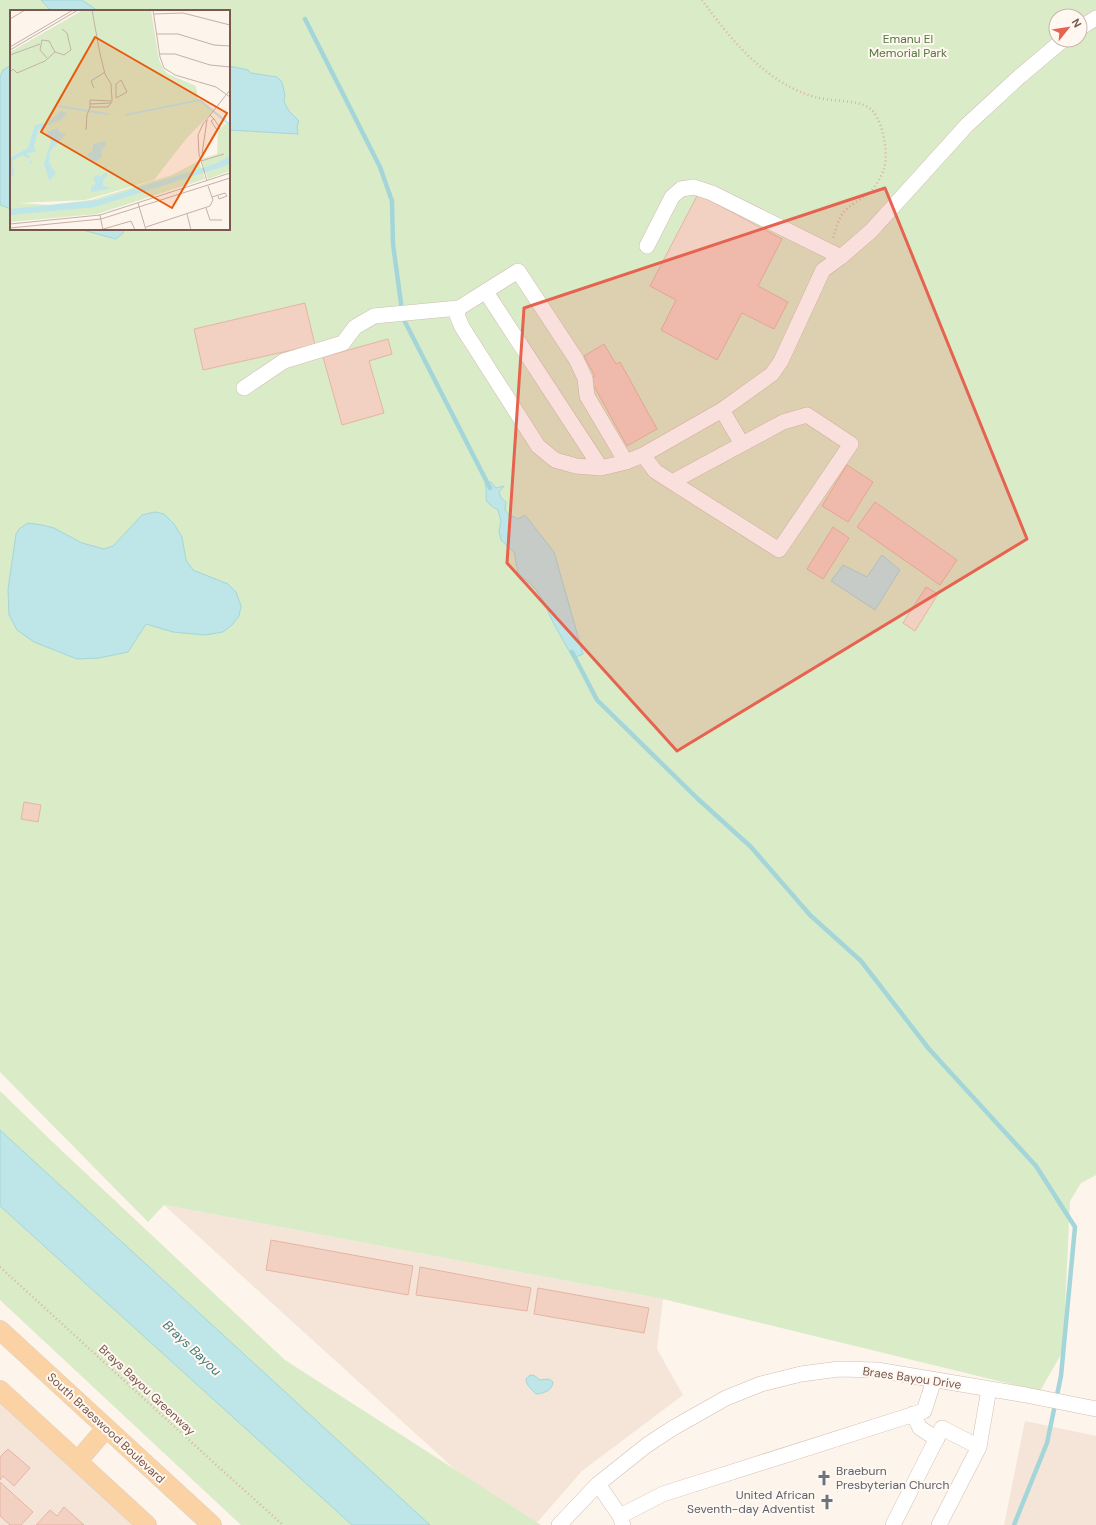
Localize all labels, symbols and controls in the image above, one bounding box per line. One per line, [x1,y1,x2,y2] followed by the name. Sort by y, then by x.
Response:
[1048,8,1088,48] north arrow
[10,10,230,230] inset map
[1069,16,1085,30] text: N
[869,31,947,61] park label: Emanu El Memorial Park
[159,1317,225,1380] water label: Brays Bayou
[95,1341,199,1439] street label: Brays Bayou Greenway
[862,1363,963,1393] street label: Braes Bayou Drive
[44,1369,168,1487] street label: South Braeswood Boulevard
[836,1463,949,1493] place label: Braeburn Presbyterian Church
[815,1469,833,1487] church icon: Braeburn Presbyterian Church
[687,1487,815,1517] place label: United African Seventh-day Adventist
[818,1493,836,1511] church icon: United African Seventh-day Adventist

